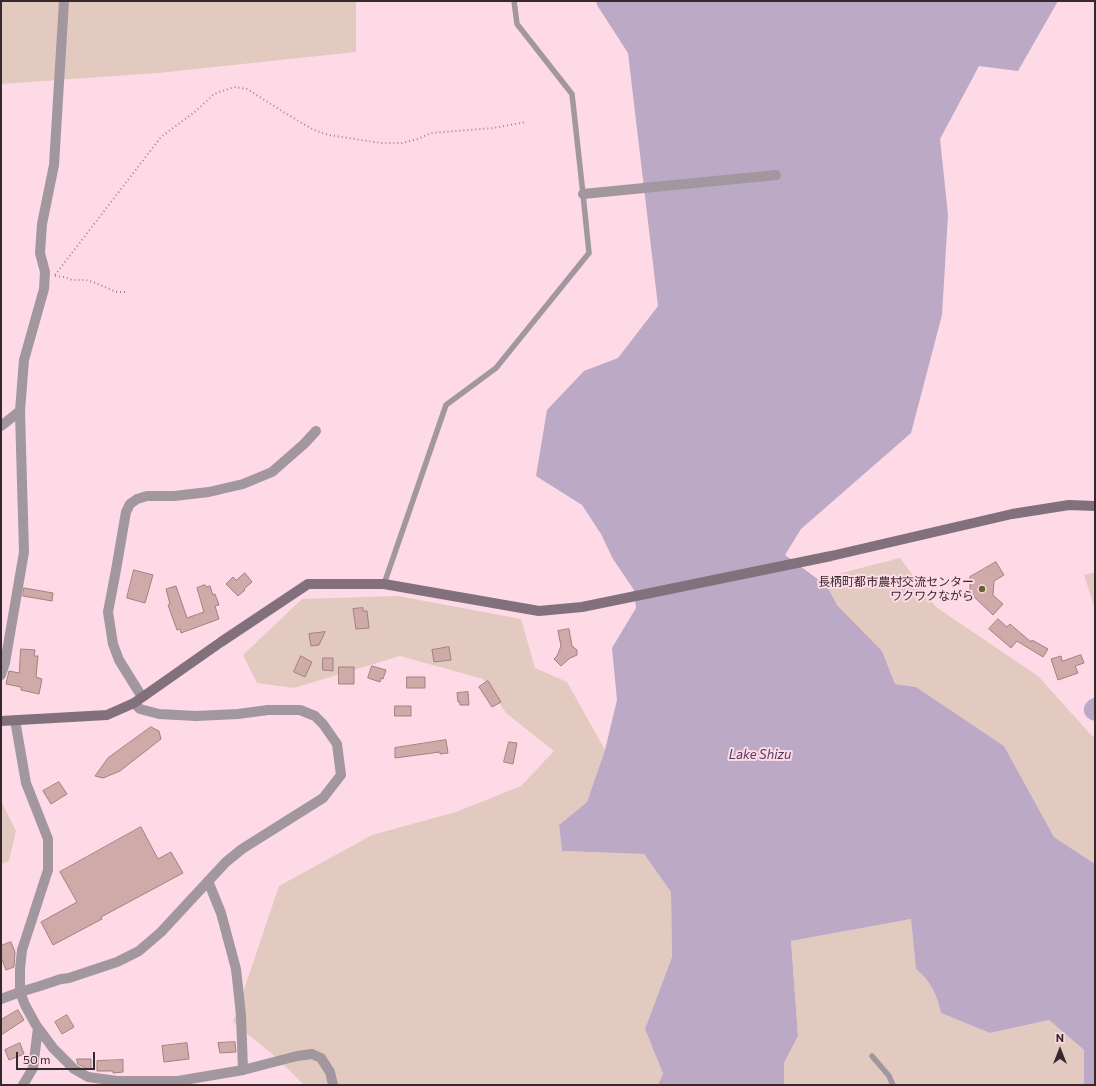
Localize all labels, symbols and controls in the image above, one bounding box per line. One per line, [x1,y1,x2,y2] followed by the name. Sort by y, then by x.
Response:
[818,575,974,603] place label: 長柄町都市農村交流センター ワクワクながら
[977,584,987,594] marker: 長柄町都市農村交流センター ワクワクながら
[729,747,791,763] water label: Lake Shizu
[1040,1030,1080,1070] north arrow
[1056,1031,1064,1044] text: N
[18,1044,97,1070] scale bar
[23,1052,51,1066] text: 50 m

